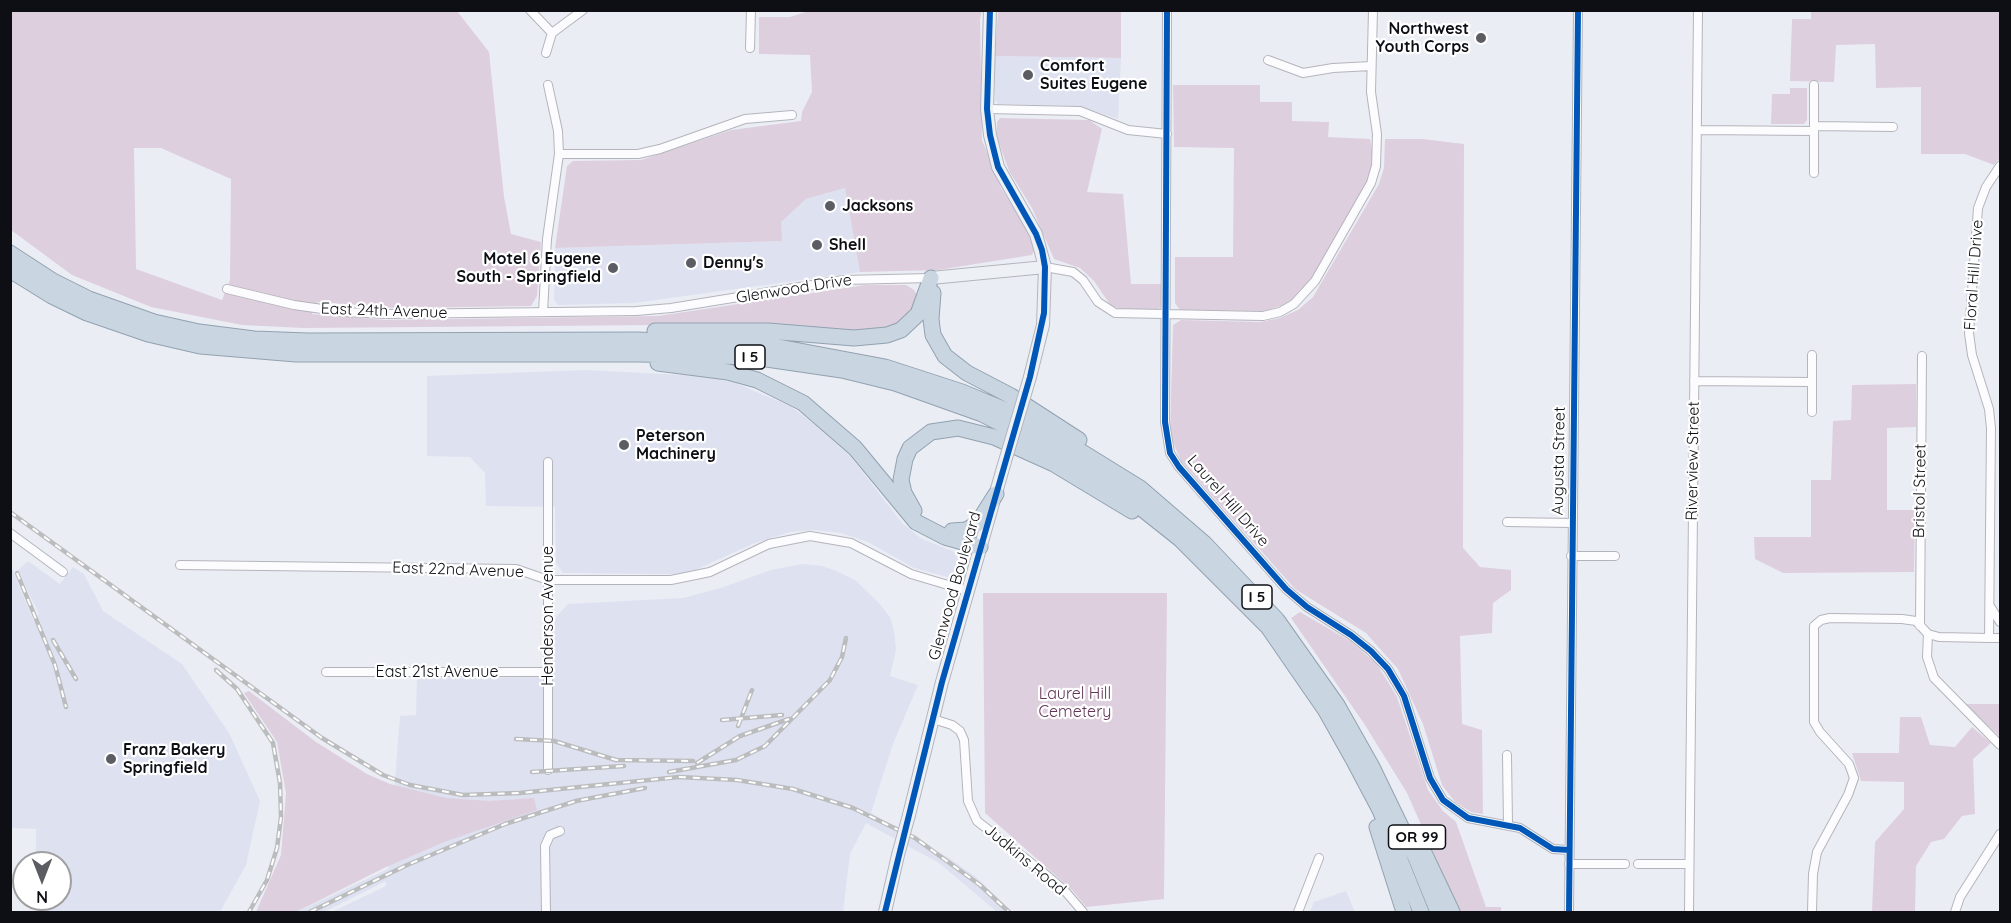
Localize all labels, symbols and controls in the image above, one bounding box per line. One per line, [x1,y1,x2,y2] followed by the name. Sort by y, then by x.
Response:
[1376,19,1469,57] place label: Northwest Youth Corps
[1474,31,1488,45] marker: Northwest Youth Corps
[1040,56,1147,94] place label: Comfort Suites Eugene
[1021,68,1035,82] marker: Comfort Suites Eugene
[842,196,913,216] place label: Jacksons
[823,199,837,213] marker: Jacksons
[1961,219,1987,331] street label: Floral Hill Drive
[829,235,866,255] place label: Shell
[810,238,824,252] marker: Shell
[456,249,601,287] place label: Motel 6 Eugene South - Springfield
[703,253,763,273] place label: Denny's
[684,256,698,270] marker: Denny's
[606,261,620,275] marker: Motel 6 Eugene South - Springfield
[735,270,853,308] street label: Glenwood Drive
[320,299,448,323] street label: East 24th Avenue
[735,345,765,369] road number: I 5
[1682,401,1704,521] street label: Riverview Street
[1548,406,1570,516] street label: Augusta Street
[636,426,716,464] place label: Peterson Machinery
[617,438,631,452] marker: Peterson Machinery
[1910,444,1930,538] street label: Bristol Street
[1183,451,1273,551] street label: Laurel Hill Drive
[925,510,985,662] street label: Glenwood Boulevard
[538,546,558,686] street label: Henderson Avenue
[392,558,524,582] street label: East 22nd Avenue
[1242,585,1272,609] road number: I 5
[376,662,498,682] street label: East 21st Avenue
[1039,684,1111,722] park label: Laurel Hill Cemetery
[123,740,225,778] place label: Franz Bakery Springfield
[104,752,118,766] marker: Franz Bakery Springfield
[980,820,1070,900] street label: Judkins Road
[1388,825,1446,849] road number: OR 99
[12,851,72,911] north arrow
[36,887,48,907] text: N

